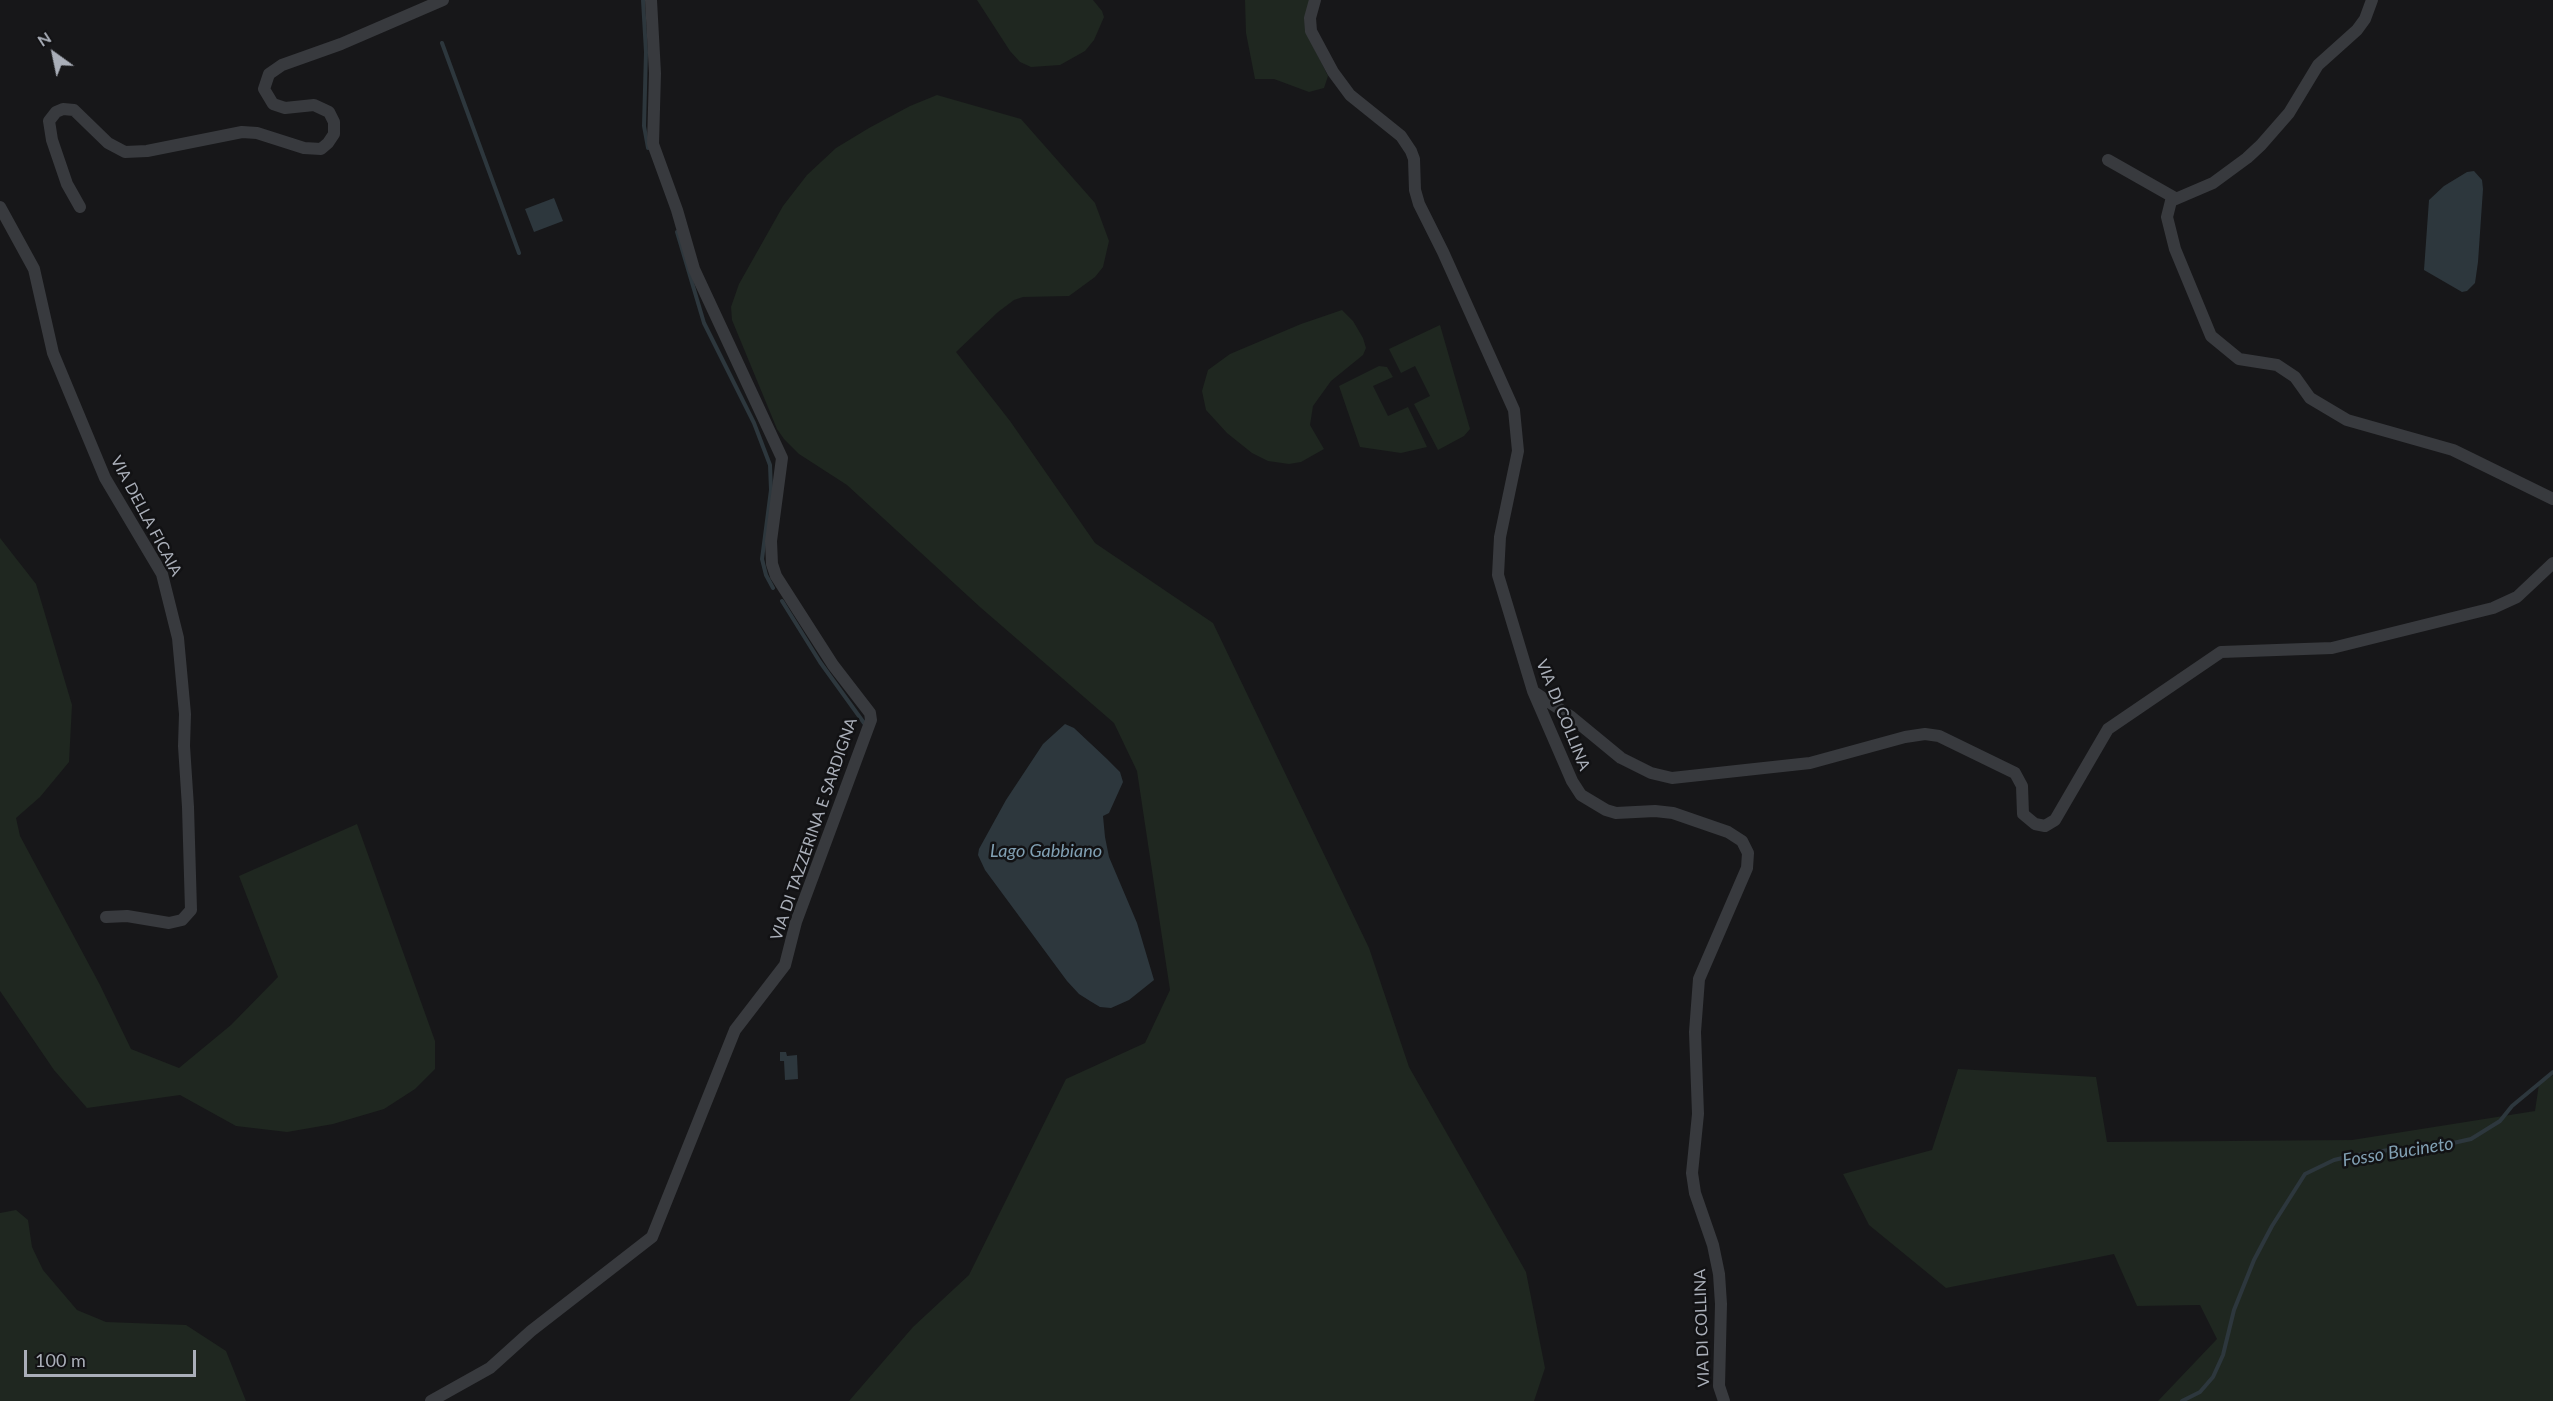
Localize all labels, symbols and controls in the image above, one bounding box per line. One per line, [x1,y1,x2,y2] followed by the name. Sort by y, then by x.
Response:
[24,24,84,84] north arrow
[34,27,54,50] text: N
[106,453,186,579] street label: VIA DELLA FICAIA
[1532,657,1594,773] street label: VIA DI COLLINA
[767,715,861,943] street label: VIA DI TAZZERINA E SARDIGNA
[990,840,1102,862] water label: Lago Gabbiano
[2341,1133,2455,1171] water label: Fosso Bucineto
[1690,1269,1714,1387] street label: VIA DI COLLINA
[27,1338,200,1376] scale bar
[35,1349,86,1371] text: 100 m

